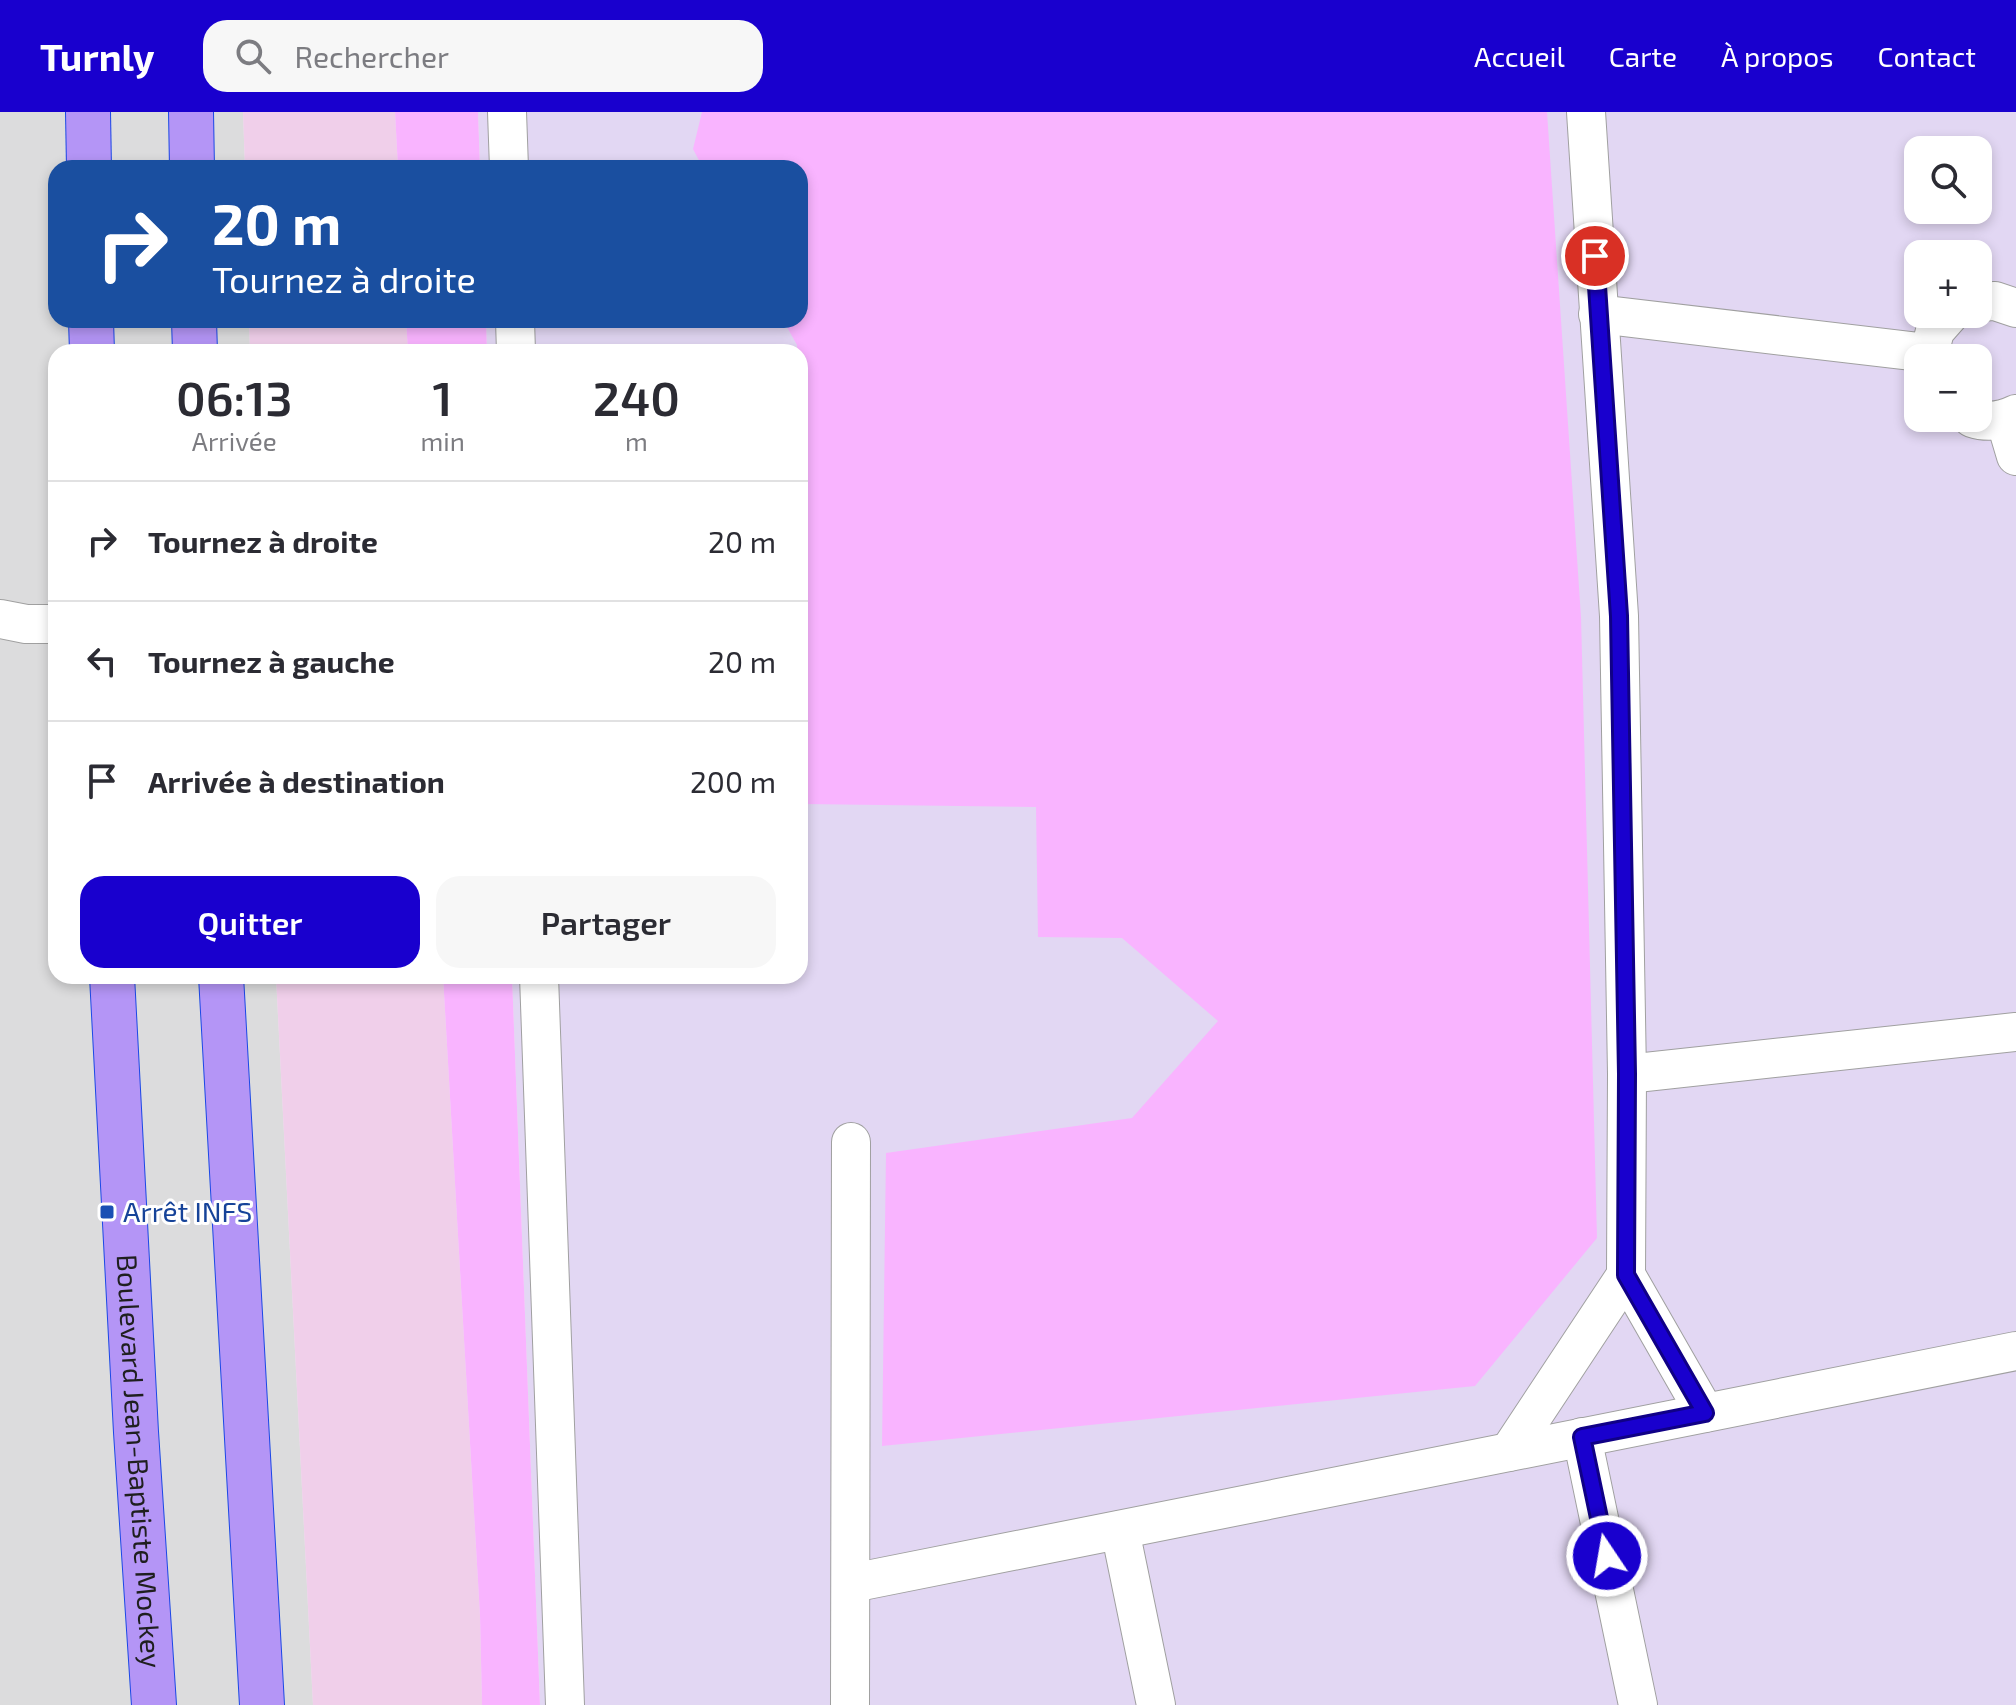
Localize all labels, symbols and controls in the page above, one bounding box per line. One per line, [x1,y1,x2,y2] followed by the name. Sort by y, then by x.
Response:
[203,20,763,92] search box
[40,33,155,79] text: Turnly
[231,34,275,78] icon: search
[295,38,449,74] text: Rechercher
[1474,39,1565,73] text: Accueil
[1609,39,1677,73] text: Carte
[1721,39,1833,73] text: À propos
[1877,39,1976,73] text: Contact
[1904,136,1992,432] map controls
[1904,136,1992,224] button: search
[212,189,341,256] text: 20 m
[80,192,184,296] icon: right
[1561,222,1629,290] pin
[1573,234,1617,278] icon: arrive
[1904,240,1992,328] button: +
[212,257,476,300] text: Tournez à droite
[1904,344,1992,432] button: −
[176,368,293,426] text: 06:13
[433,368,453,426] text: 1
[593,368,680,426] text: 240
[192,425,277,456] text: Arrivée
[420,425,465,456] text: min
[625,425,648,456] text: m
[80,519,124,563] icon: right
[148,523,378,559] text: Tournez à droite
[708,523,776,559] text: 20 m
[80,639,124,683] icon: left
[148,643,395,679] text: Tournez à gauche
[708,643,776,679] text: 20 m
[80,759,124,803] icon: arrive
[148,763,445,799] text: Arrivée à destination
[690,763,776,799] text: 200 m
[80,876,420,968] button: Quitter
[436,876,776,968] button: Partager
[123,1194,252,1228] place label: Arrêt INFS
[98,1203,116,1221] marker: Arrêt INFS
[111,1253,170,1669] street label: Boulevard Jean-Baptiste Mockey
[1565,1514,1649,1598] position arrow

